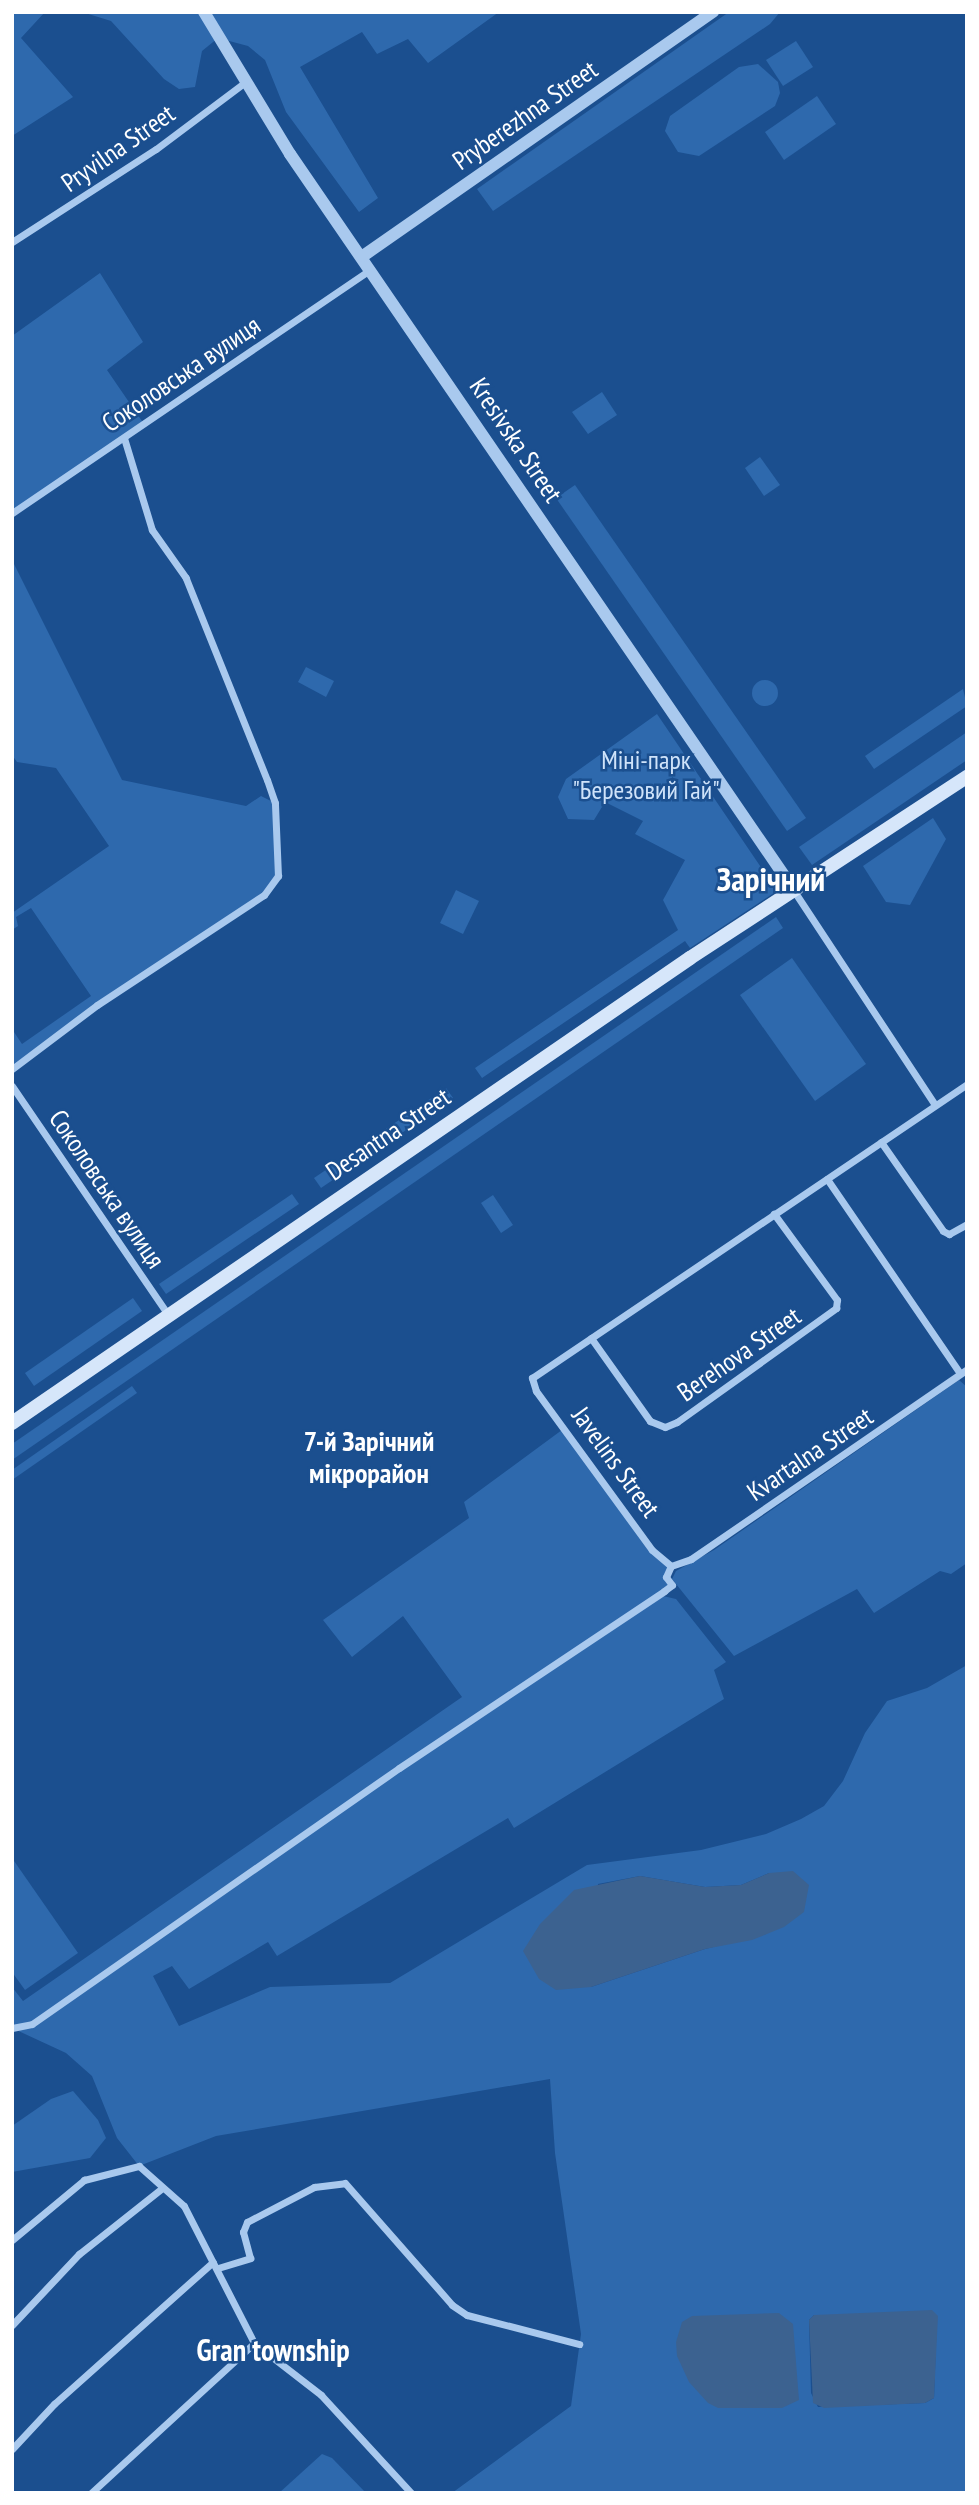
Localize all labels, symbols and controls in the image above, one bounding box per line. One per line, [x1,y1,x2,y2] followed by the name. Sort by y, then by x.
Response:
[447,54,603,176] street label: Pryberezhna Street
[55,98,181,198] street label: Pryvilna Street
[96,310,266,438] street label: Соколовська вулиця
[463,372,569,508] street label: Kresivska Street
[572,744,720,806] park label: Міні-парк "Березовий Гай"
[717,859,825,899] district label: Зарічний
[320,1081,456,1187] street label: Desantna Street
[43,1104,171,1274] street label: Соколовська вулиця
[671,1300,807,1408] street label: Berehova Street
[566,1401,666,1523] street label: Javelins Street
[741,1401,879,1507] street label: Kvartalna Street
[304,1424,434,1490] district label: 7-й Зарічний мікрорайон
[196,2332,350,2368] district label: Gran township

